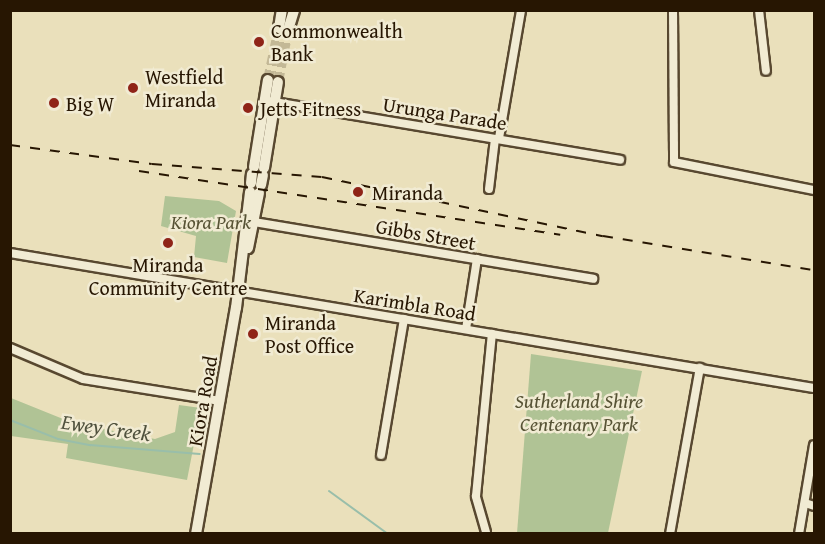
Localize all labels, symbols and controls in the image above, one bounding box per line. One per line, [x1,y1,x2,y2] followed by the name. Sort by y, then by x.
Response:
[271,19,403,66] place label: Commonwealth Bank
[252,35,266,49] marker: Commonwealth Bank
[145,64,223,111] place label: Westfield Miranda
[126,81,140,95] marker: Westfield Miranda
[66,91,114,115] place label: Big W
[381,91,509,135] street label: Urunga Parade
[47,96,61,110] marker: Big W
[260,96,361,120] place label: Jetts Fitness
[241,101,255,115] marker: Jetts Fitness
[372,180,443,204] place label: Miranda
[349,183,367,201] marker: Miranda
[171,209,251,233] park label: Kiora Park
[374,213,478,255] street label: Gibbs Street
[161,236,175,250] marker: Miranda Community Centre
[89,252,247,299] place label: Miranda Community Centre
[352,283,478,325] street label: Karimbla Road
[265,310,354,357] place label: Miranda Post Office
[246,327,260,341] marker: Miranda Post Office
[182,354,222,448] street label: Kiora Road
[515,388,643,435] park label: Sutherland Shire Centenary Park
[60,409,152,447] water label: Ewey Creek

